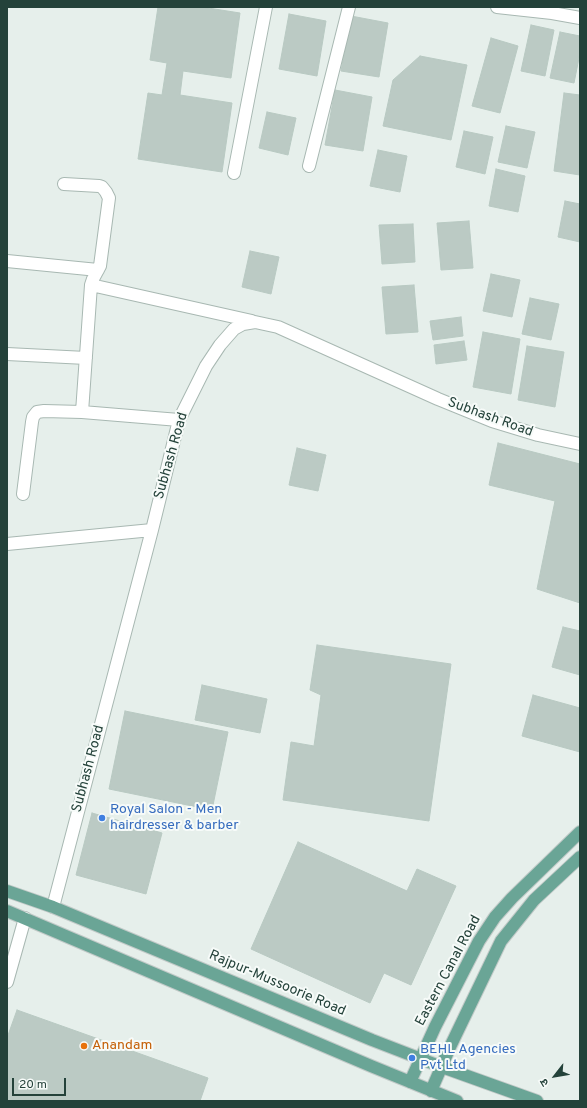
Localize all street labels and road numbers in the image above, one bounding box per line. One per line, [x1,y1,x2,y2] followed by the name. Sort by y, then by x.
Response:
[445,395,535,441] street label: Subhash Road
[152,411,192,501] street label: Subhash Road
[69,724,109,814] street label: Subhash Road
[413,913,485,1029] street label: Eastern Canal Road
[206,948,348,1020] street label: Rajpur-Mussoorie Road

